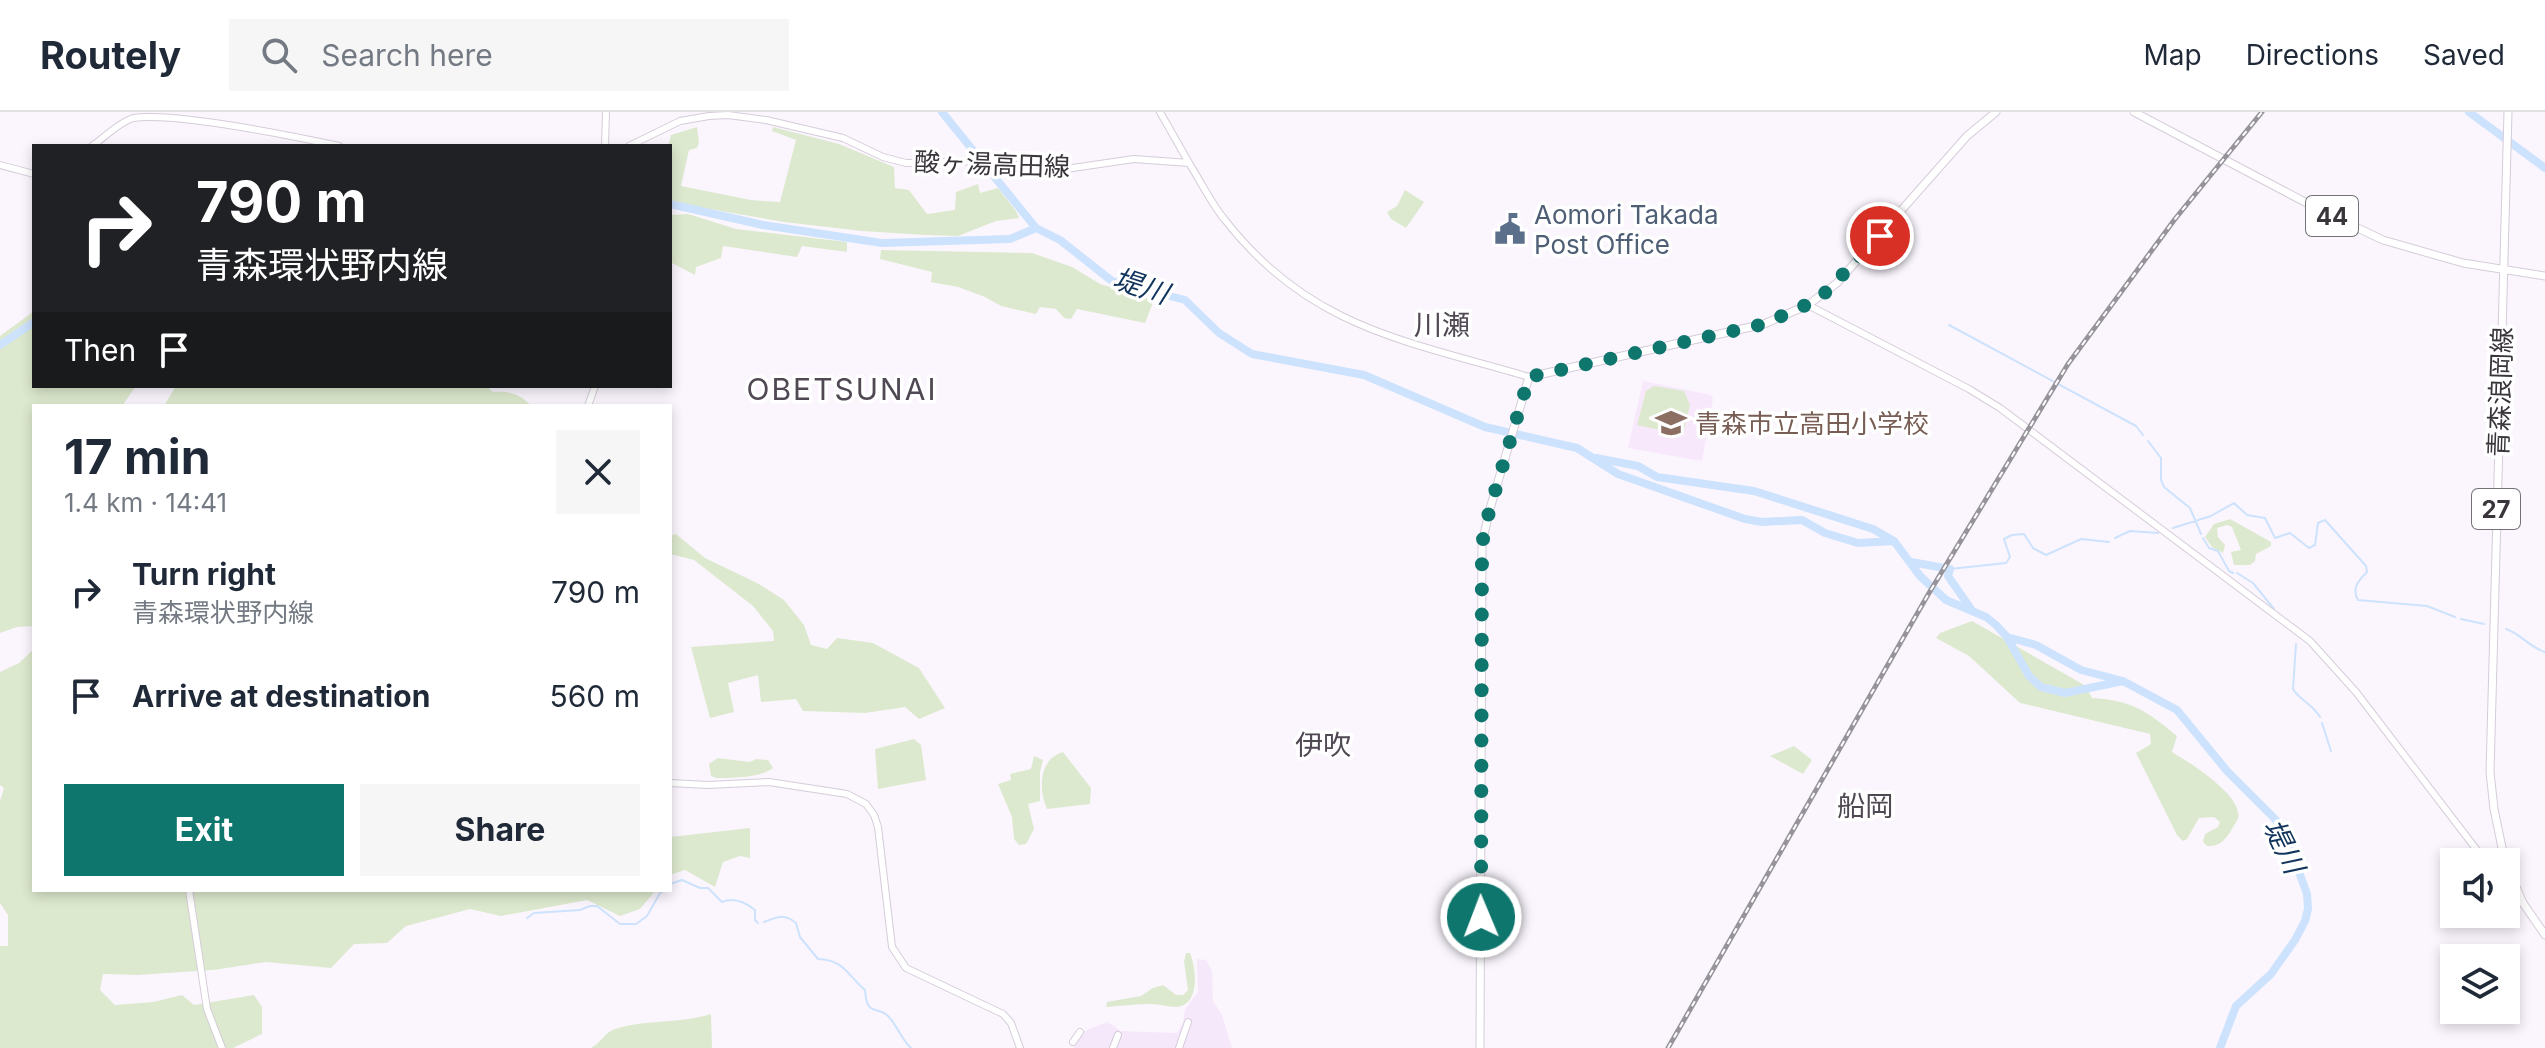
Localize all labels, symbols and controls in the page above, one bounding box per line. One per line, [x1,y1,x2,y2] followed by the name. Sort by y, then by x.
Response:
[229,19,789,91] search box
[40,32,181,78] text: Routely
[257,33,301,77] icon: search
[321,37,493,73] text: Search here
[2143,38,2202,72] text: Map
[2246,38,2379,72] text: Directions
[2423,38,2505,72] text: Saved
[913,146,1071,182] street label: 酸ヶ湯高田線
[196,168,367,236] text: 790 m
[64,176,168,280] icon: right
[2306,196,2358,236] road number: 44
[1534,199,1719,260] place label: Aomori Takada Post Office
[1846,202,1914,270] pin
[1493,212,1527,246] public building icon: Aomori Takada Post Office
[1858,214,1902,258] icon: arrive
[196,243,448,287] text: 青森環状野内線
[1109,261,1176,312] water label: 堤川
[1414,308,1470,342] district label: 川瀬
[2482,326,2518,458] street label: 青森浪岡線
[152,328,196,372] icon: arrive
[64,332,136,368] text: Then
[747,371,937,407] district label: OBETSUNAI
[1654,406,1688,440] school or university icon: 青森市立高田小学校
[1695,408,1929,439] place label: 青森市立高田小学校
[64,427,211,486] text: 17 min
[556,430,640,514] button: close
[64,487,227,518] text: 1.4 km · 14:41
[2472,489,2520,529] road number: 27
[132,556,276,592] text: Turn right
[64,570,108,614] icon: right
[551,574,640,610] text: 790 m
[132,597,314,628] text: 青森環状野内線
[64,674,108,718] icon: arrive
[132,678,430,714] text: Arrive at destination
[550,678,640,714] text: 560 m
[1295,728,1351,762] district label: 伊吹
[64,784,344,876] button: Exit
[360,784,640,876] button: Share
[1837,789,1893,823] district label: 船岡
[2256,813,2313,881] water label: 堤川
[2440,848,2520,1024] map controls
[2440,848,2520,928] button: sound
[1439,875,1523,959] position arrow
[2440,944,2520,1024] button: layers

